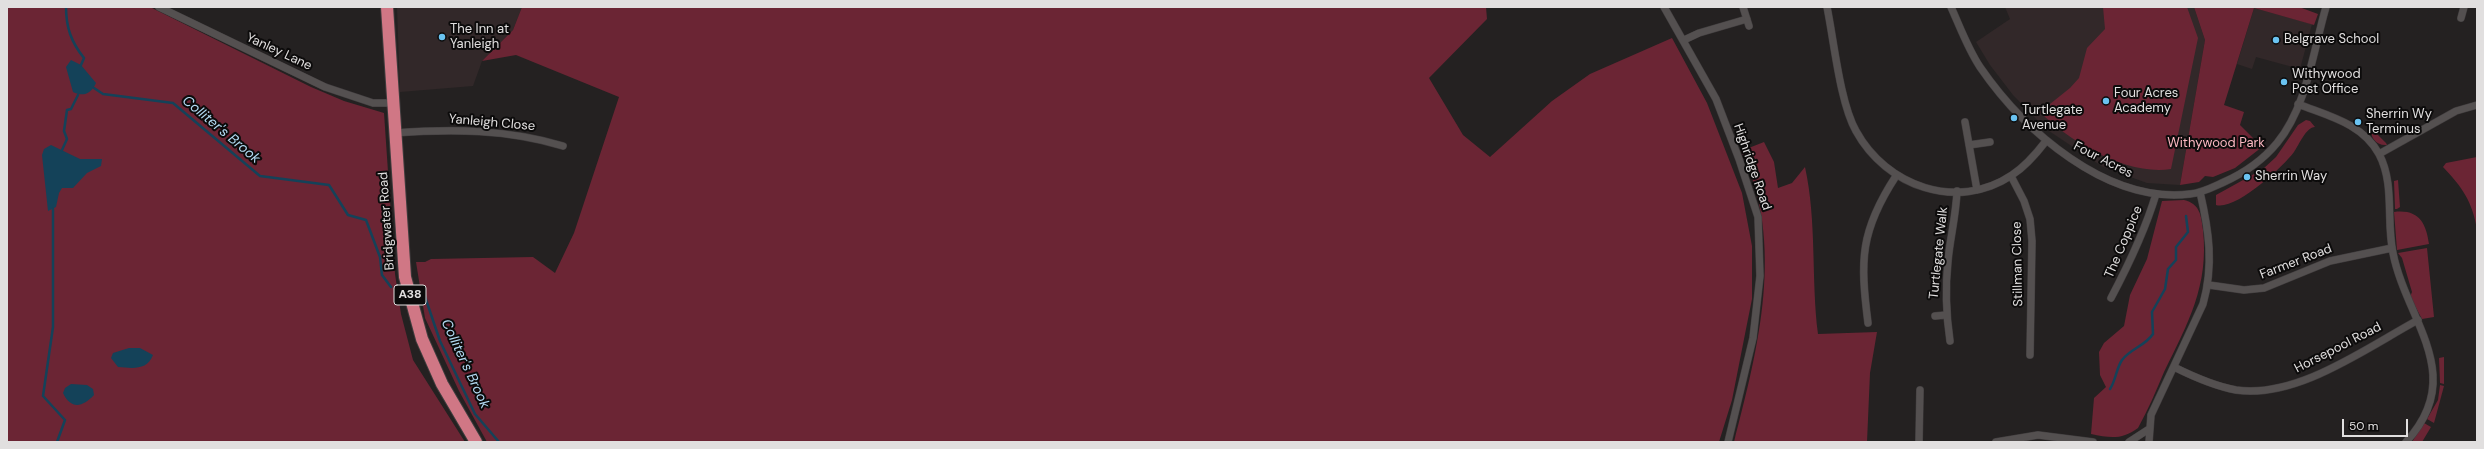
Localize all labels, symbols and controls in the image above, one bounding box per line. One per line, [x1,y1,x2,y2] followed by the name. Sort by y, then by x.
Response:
[450,22,509,53] place label: The Inn at Yanleigh
[244,30,314,74] street label: Yanley Lane
[437,32,447,42] marker: The Inn at Yanleigh
[2284,32,2379,48] place label: Belgrave School
[2271,35,2281,45] marker: Belgrave School
[2292,67,2361,98] place label: Withywood Post Office
[2279,77,2289,87] marker: Withywood Post Office
[2114,86,2178,117] place label: Four Acres Academy
[179,92,263,168] water label: Colliter's Brook
[2101,96,2111,106] marker: Four Acres Academy
[2022,103,2083,134] place label: Turtlegate Avenue
[2366,107,2432,138] place label: Sherrin Wy Terminus
[448,111,536,135] street label: Yanleigh Close
[2009,113,2019,123] marker: Turtlegate Avenue
[2353,117,2363,127] marker: Sherrin Wy Terminus
[1730,121,1774,213] street label: Highridge Road
[2167,136,2265,152] park label: Withywood Park
[2071,138,2135,182] street label: Four Acres
[2255,169,2327,185] place label: Sherrin Way
[376,171,398,271] street label: Bridgwater Road
[2242,172,2252,182] marker: Sherrin Way
[2102,204,2146,280] street label: The Coppice
[1926,206,1952,300] street label: Turtlegate Walk
[2009,221,2027,307] street label: Stillman Close
[2258,241,2334,283] street label: Farmer Road
[394,285,426,305] road number: A38
[437,317,493,411] water label: Colliter's Brook
[2292,319,2384,377] street label: Horsepool Road
[2344,411,2410,437] scale bar
[2349,418,2378,434] text: 50 m

